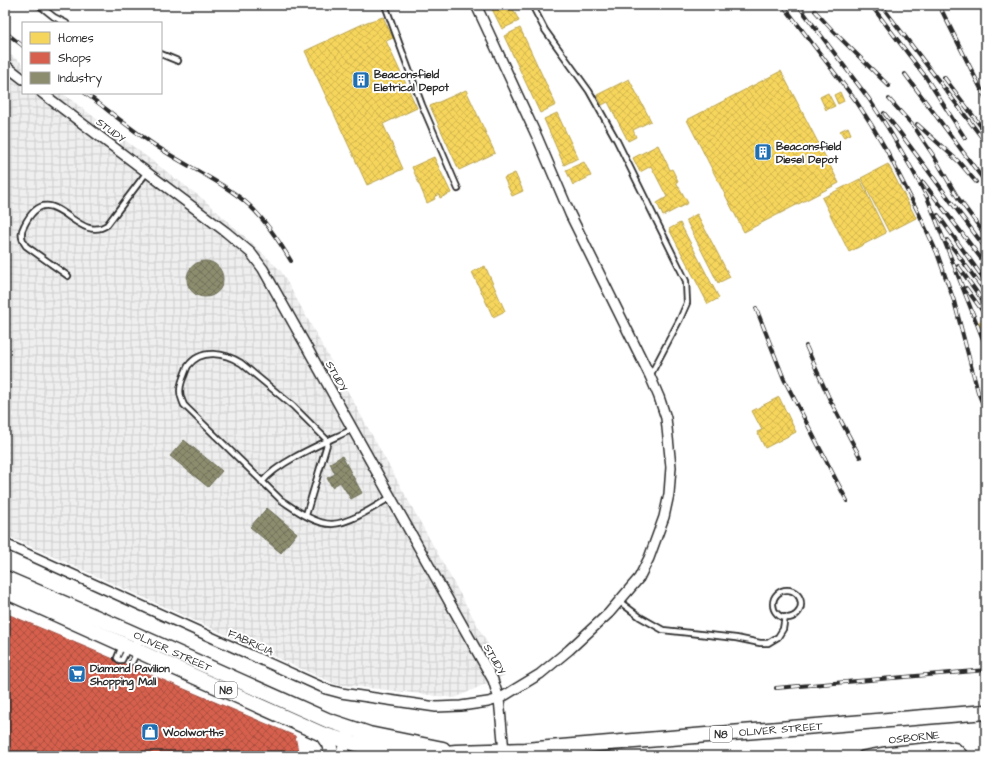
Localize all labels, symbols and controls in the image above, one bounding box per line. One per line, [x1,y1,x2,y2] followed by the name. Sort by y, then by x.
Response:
[22,22,162,94] legend
[58,30,94,47] text: Homes
[58,50,91,67] text: Shops
[374,67,449,96] place label: Beaconsfield Eletrical Depot
[58,70,103,88] text: Industry
[351,70,371,90] building icon: Beaconsfield Eletrical Depot
[93,114,129,146] street label: STUDY
[776,139,841,168] place label: Beaconsfield Diesel Depot
[753,142,773,162] building icon: Beaconsfield Diesel Depot
[322,358,351,394] street label: STUDY
[226,626,276,659] street label: FABRICIA
[131,627,214,676] street label: OLIVER STREET
[480,641,509,677] street label: STUDY
[89,661,170,691] place label: Diamond Pavilion Shopping Mall
[67,664,87,684] supermarket icon: Diamond Pavilion Shopping Mall
[215,682,237,698] road number: N8
[738,718,823,740] street label: OLIVER STREET
[140,722,160,742] shop icon: Woolworths
[162,725,224,740] place label: Woolworths
[710,726,732,742] road number: N8
[888,727,941,748] street label: OSBORNE

